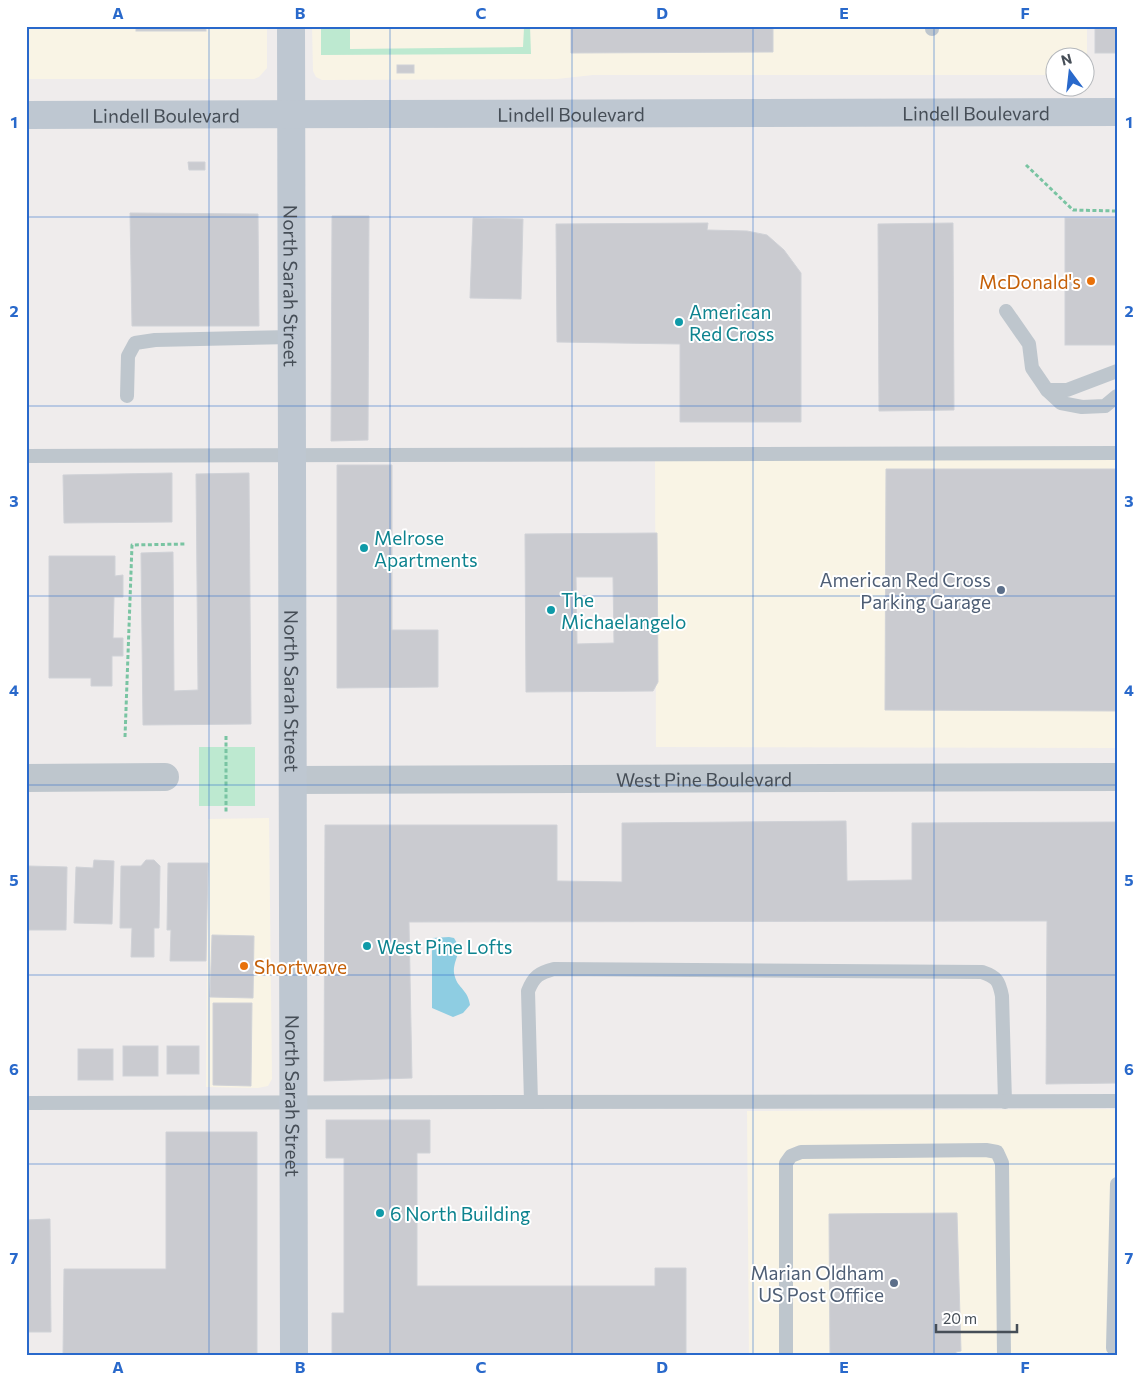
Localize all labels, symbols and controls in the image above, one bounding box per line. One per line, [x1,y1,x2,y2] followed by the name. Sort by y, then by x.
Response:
[112,3,124,22] text: A
[295,3,306,22] text: B
[476,3,487,22] text: C
[656,3,668,22] text: D
[839,3,849,22] text: E
[1020,3,1030,22] text: F
[1046,48,1096,98] north arrow
[1059,49,1074,69] text: N
[902,101,1050,124] street label: Lindell Boulevard
[497,102,645,125] street label: Lindell Boulevard
[92,103,240,126] street label: Lindell Boulevard
[10,112,18,131] text: 1
[1125,112,1133,131] text: 1
[280,205,303,367] street label: North Sarah Street
[979,270,1081,293] place label: McDonald's
[1085,275,1097,287] marker: McDonald's
[689,300,774,345] place label: American Red Cross
[9,301,19,320] text: 2
[1124,301,1134,320] text: 2
[673,316,685,328] marker: American Red Cross
[9,491,19,510] text: 3
[1124,491,1134,510] text: 3
[374,526,478,571] place label: Melrose Apartments
[358,542,370,554] marker: Melrose Apartments
[820,568,991,613] place label: American Red Cross Parking Garage
[995,584,1007,596] marker: American Red Cross Parking Garage
[561,588,686,633] place label: The Michaelangelo
[545,604,557,616] marker: The Michaelangelo
[281,610,304,772] street label: North Sarah Street
[9,680,19,699] text: 4
[1124,680,1134,699] text: 4
[616,767,792,790] street label: West Pine Boulevard
[9,870,19,889] text: 5
[1124,870,1134,889] text: 5
[377,935,512,958] place label: West Pine Lofts
[361,940,373,952] marker: West Pine Lofts
[254,955,347,978] place label: Shortwave
[238,960,250,972] marker: Shortwave
[282,1015,305,1177] street label: North Sarah Street
[9,1059,19,1078] text: 6
[1124,1059,1134,1078] text: 6
[390,1202,530,1225] place label: 6 North Building
[374,1207,386,1219] marker: 6 North Building
[10,1248,19,1267] text: 7
[1125,1248,1134,1267] text: 7
[750,1261,884,1306] place label: Marian Oldham US Post Office
[888,1277,900,1289] marker: Marian Oldham US Post Office
[936,1301,1017,1333] scale bar
[943,1309,977,1327] text: 20 m
[112,1357,124,1376] text: A
[295,1357,306,1376] text: B
[476,1357,487,1376] text: C
[656,1357,668,1376] text: D
[839,1357,849,1376] text: E
[1020,1357,1030,1376] text: F

